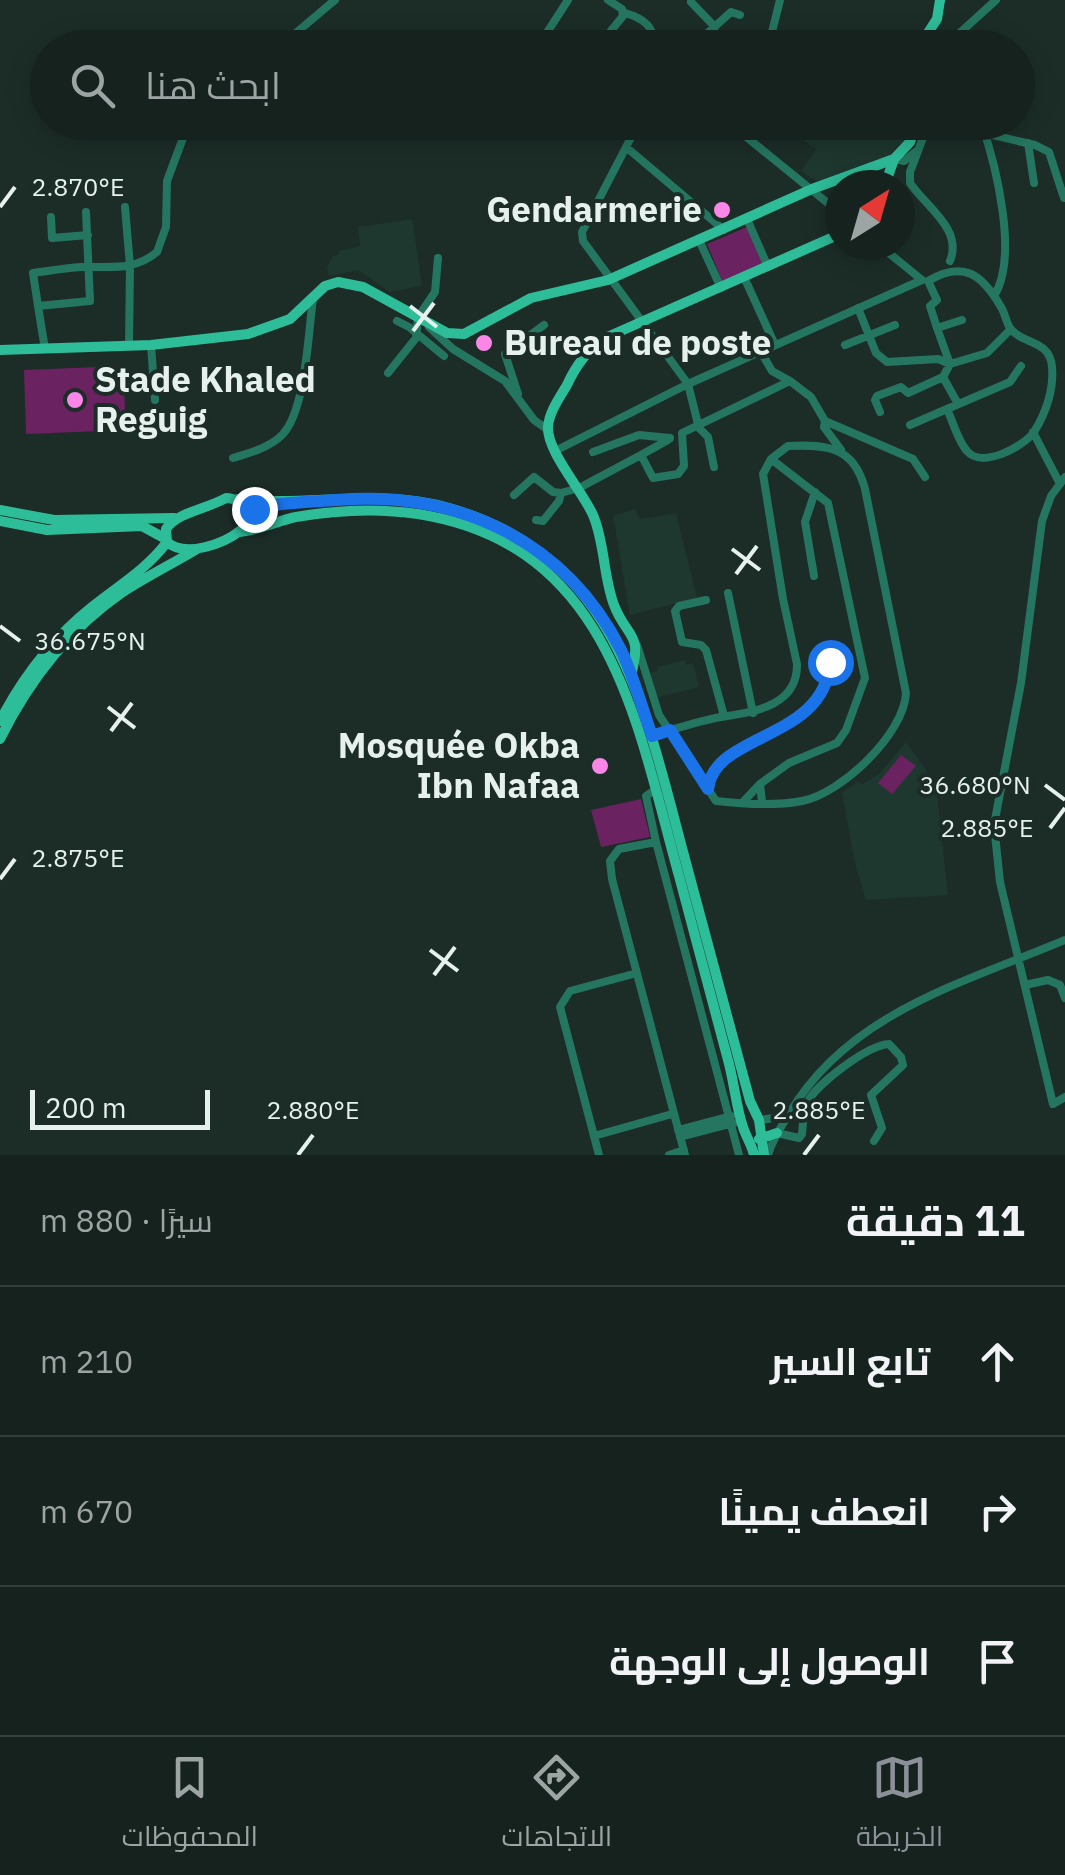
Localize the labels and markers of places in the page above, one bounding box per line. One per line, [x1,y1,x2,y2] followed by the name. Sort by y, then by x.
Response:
[486,186,702,232] place label: Gendarmerie
[711,199,733,221] marker: Gendarmerie
[504,319,771,365] place label: Bureau de poste
[473,332,495,354] marker: Bureau de poste
[95,356,316,442] place label: Stade Khaled Reguig
[64,389,86,411] marker: Stade Khaled Reguig
[338,722,580,808] place label: Mosquée Okba Ibn Nafaa
[589,755,611,777] marker: Mosquée Okba Ibn Nafaa

